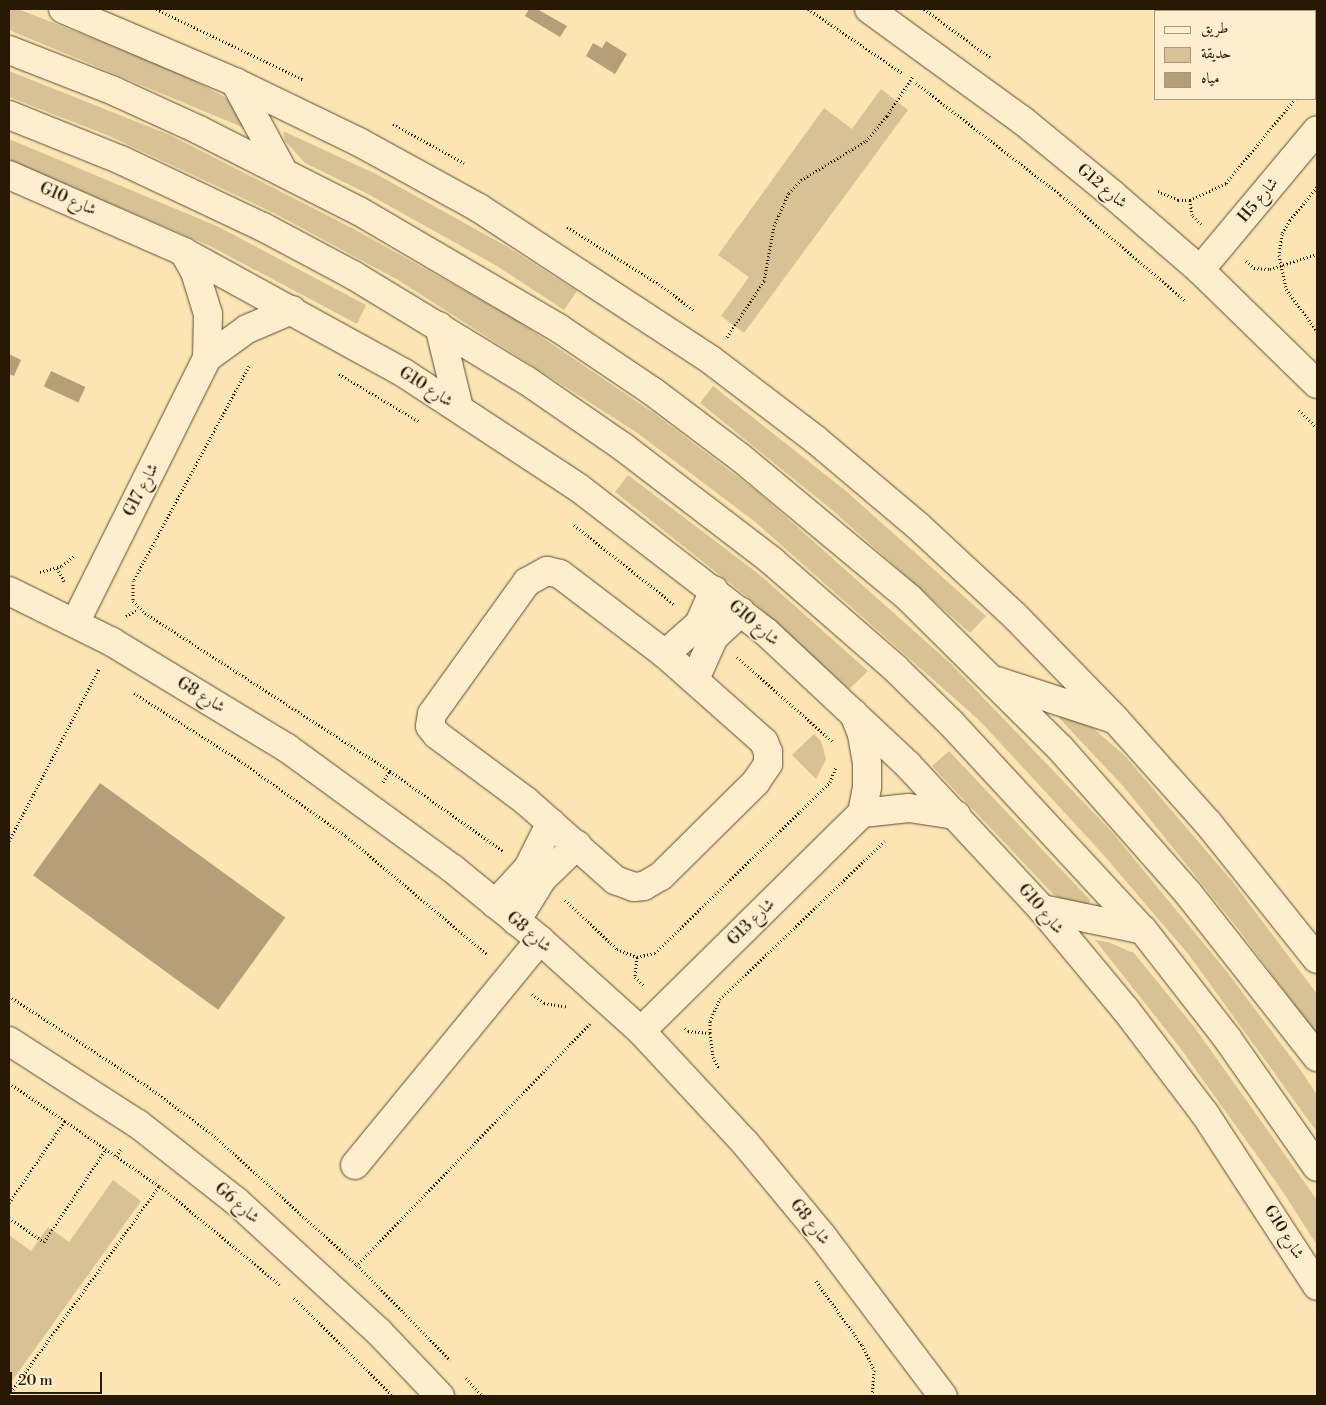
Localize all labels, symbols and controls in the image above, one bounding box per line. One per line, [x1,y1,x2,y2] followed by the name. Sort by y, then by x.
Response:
[1154,10,1316,100] legend
[1201,19,1228,38] text: طريق
[1201,44,1231,63] text: حديقة
[1201,69,1219,88] text: مياه
[1073,160,1131,212] street label: G12 شارع
[1234,174,1282,226] street label: H5 شارع
[37,178,99,220] street label: G10 شارع
[396,363,456,411] street label: G10 شارع
[120,460,162,520] street label: G17 شارع
[725,596,783,650] street label: G10 شارع
[173,673,229,717] street label: G8 شارع
[1014,880,1068,938] street label: G10 شارع
[723,894,779,950] street label: G13 شارع
[503,908,555,956] street label: G8 شارع
[211,1179,263,1227] street label: G6 شارع
[786,1195,834,1249] street label: G8 شارع
[1260,1202,1308,1262] street label: G10 شارع
[12,1362,105,1394] scale bar
[18,1371,53,1390] text: 20 m

